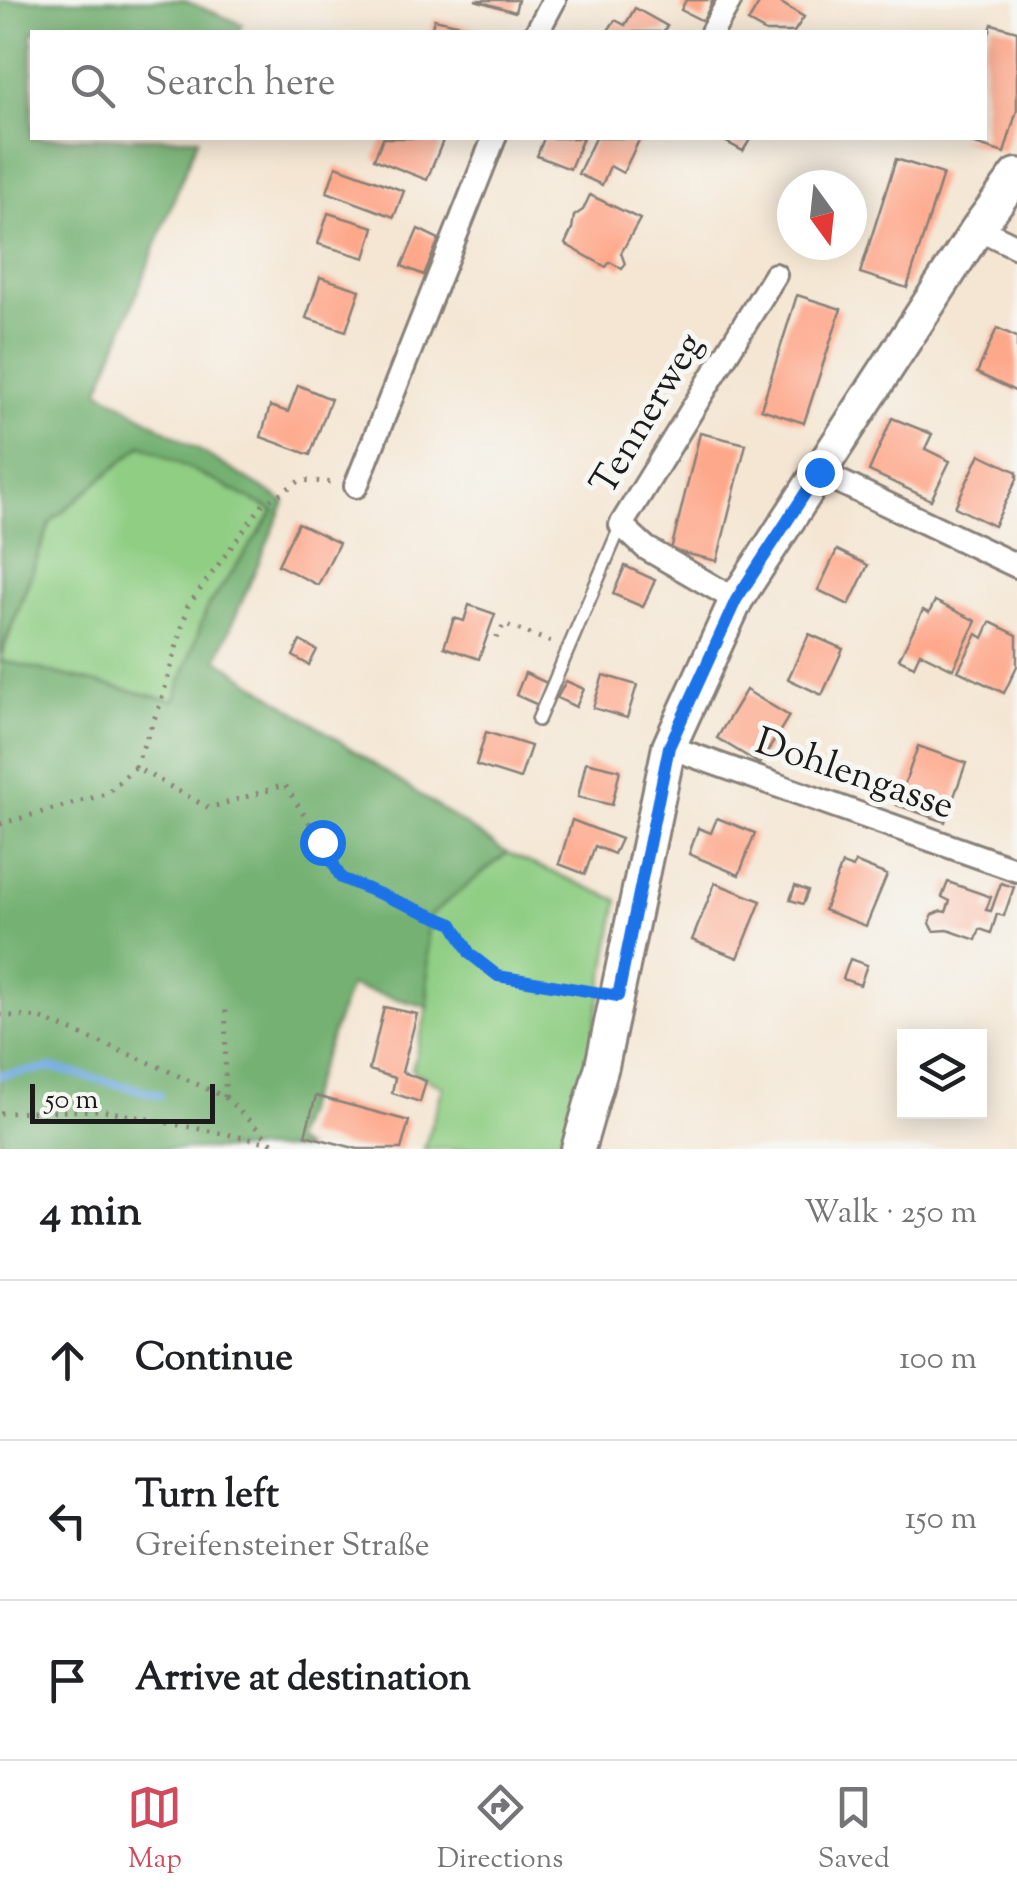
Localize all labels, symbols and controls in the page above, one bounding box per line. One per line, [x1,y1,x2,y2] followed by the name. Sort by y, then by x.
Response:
[30,30,987,140] search box
[65,58,120,113] icon: search
[145,58,336,112] text: Search here
[777,170,867,260] north arrow
[579,323,719,507] street label: Tennerweg
[797,450,843,496] route end
[748,717,960,835] street label: Dohlengasse
[300,820,346,866] route start
[897,1029,987,1119] map controls
[897,1029,987,1119] button: layers
[30,1079,215,1124] scale bar
[45,1081,99,1121] text: 50 m
[40,1184,142,1244] text: 4 min
[804,1191,977,1237] text: Walk · 250 m
[40,1333,95,1388] icon: ahead
[135,1333,293,1387] text: Continue
[899,1337,977,1383] text: 100 m
[135,1470,279,1524] text: Turn left
[40,1493,95,1548] icon: left
[905,1497,977,1543] text: 150 m
[135,1524,430,1570] text: Greifensteiner Straße
[40,1653,95,1708] icon: arrive
[135,1653,471,1707] text: Arrive at destination
[127,1780,182,1880] tab: Map
[437,1780,563,1880] tab: Directions
[818,1780,890,1880] tab: Saved

